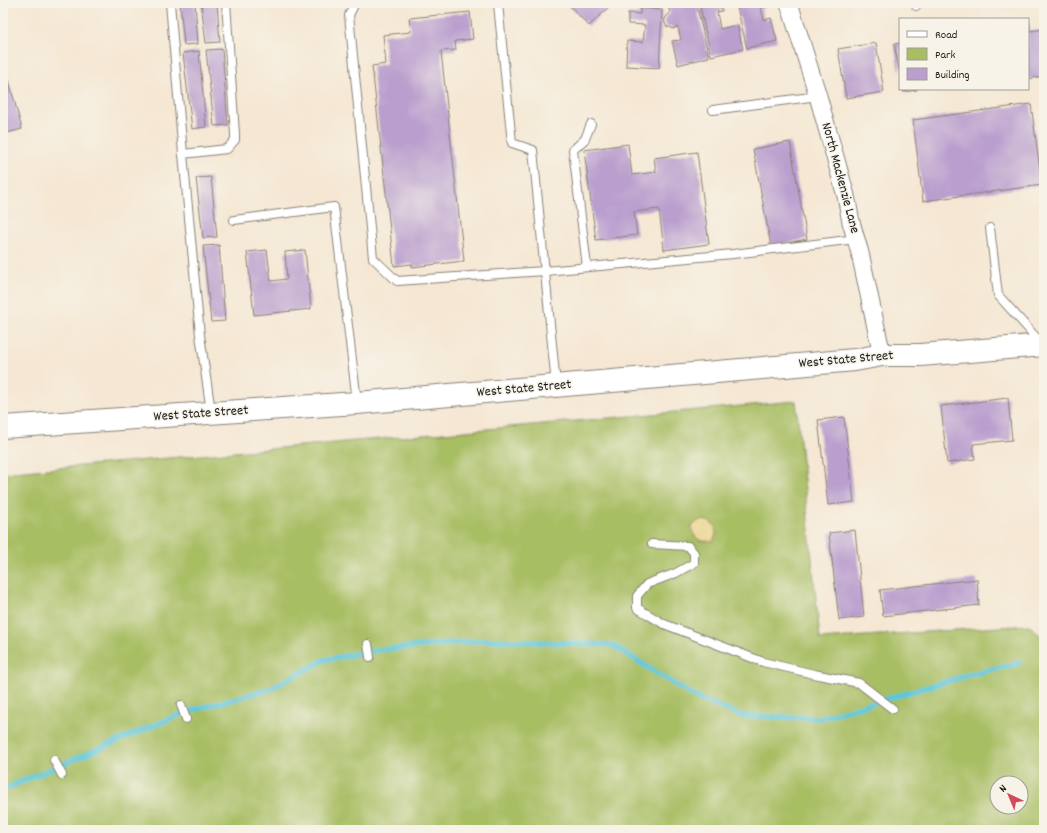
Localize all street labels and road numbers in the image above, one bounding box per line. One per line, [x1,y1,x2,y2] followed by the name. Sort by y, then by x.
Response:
[816,120,864,236] street label: North Mackenzie Lane
[798,346,894,374] street label: West State Street
[476,375,572,403] street label: West State Street
[153,401,249,427] street label: West State Street

